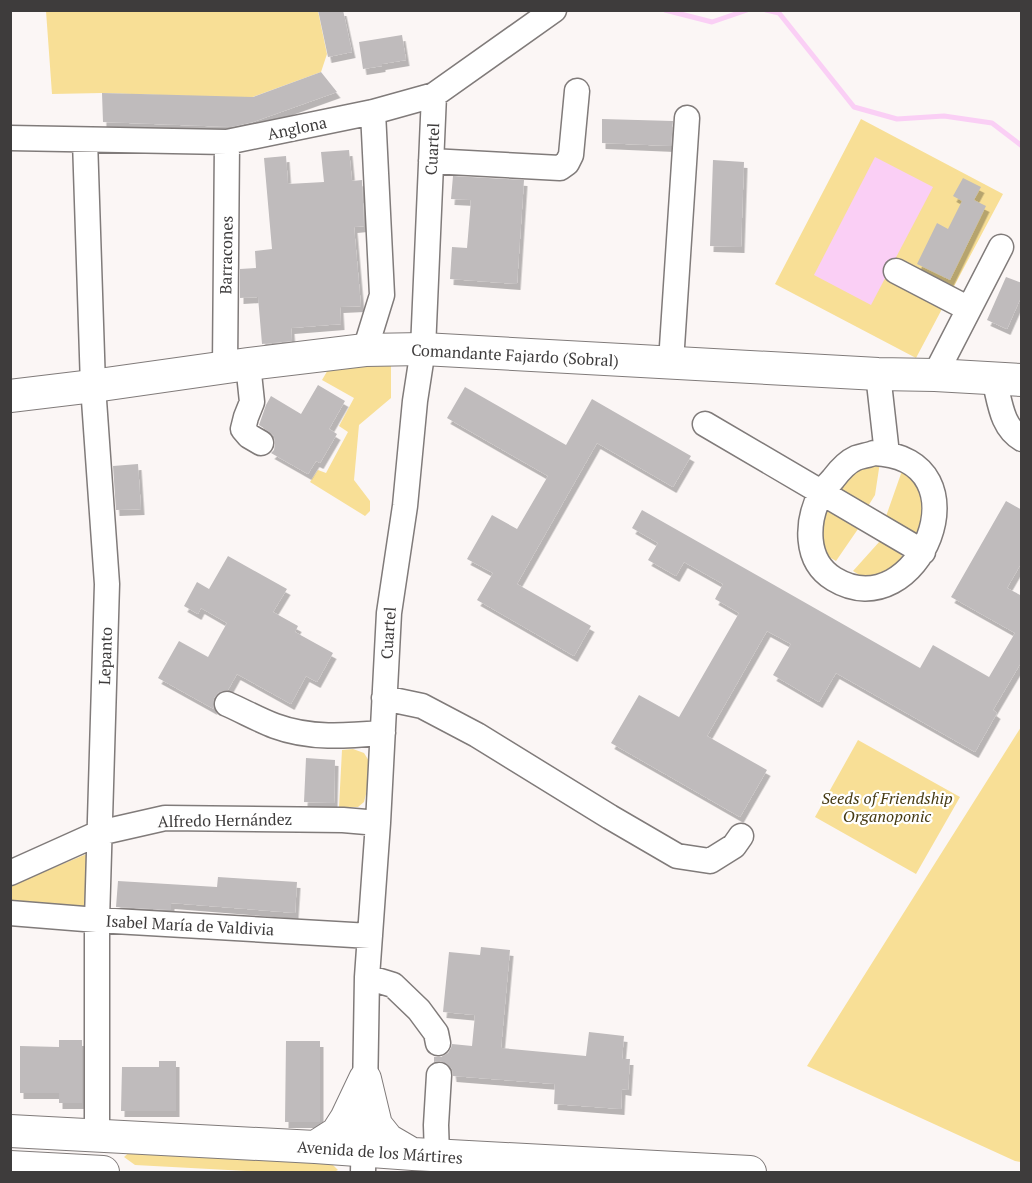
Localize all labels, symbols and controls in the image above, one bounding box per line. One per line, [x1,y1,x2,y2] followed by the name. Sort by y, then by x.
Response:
[265,111,329,145] street label: Anglona
[420,122,444,176] street label: Cuartel
[214,215,238,295] street label: Barracones
[411,339,619,371] street label: Comandante Fajardo (Sobral)
[375,606,401,660] street label: Cuartel
[93,626,117,685] street label: Lepanto
[821,787,953,827] park label: Seeds of Friendship Organoponic
[158,808,292,832] street label: Alfredo Hernández
[105,910,275,940] street label: Isabel María de Valdivia
[296,1135,464,1169] street label: Avenida de los Mártires

